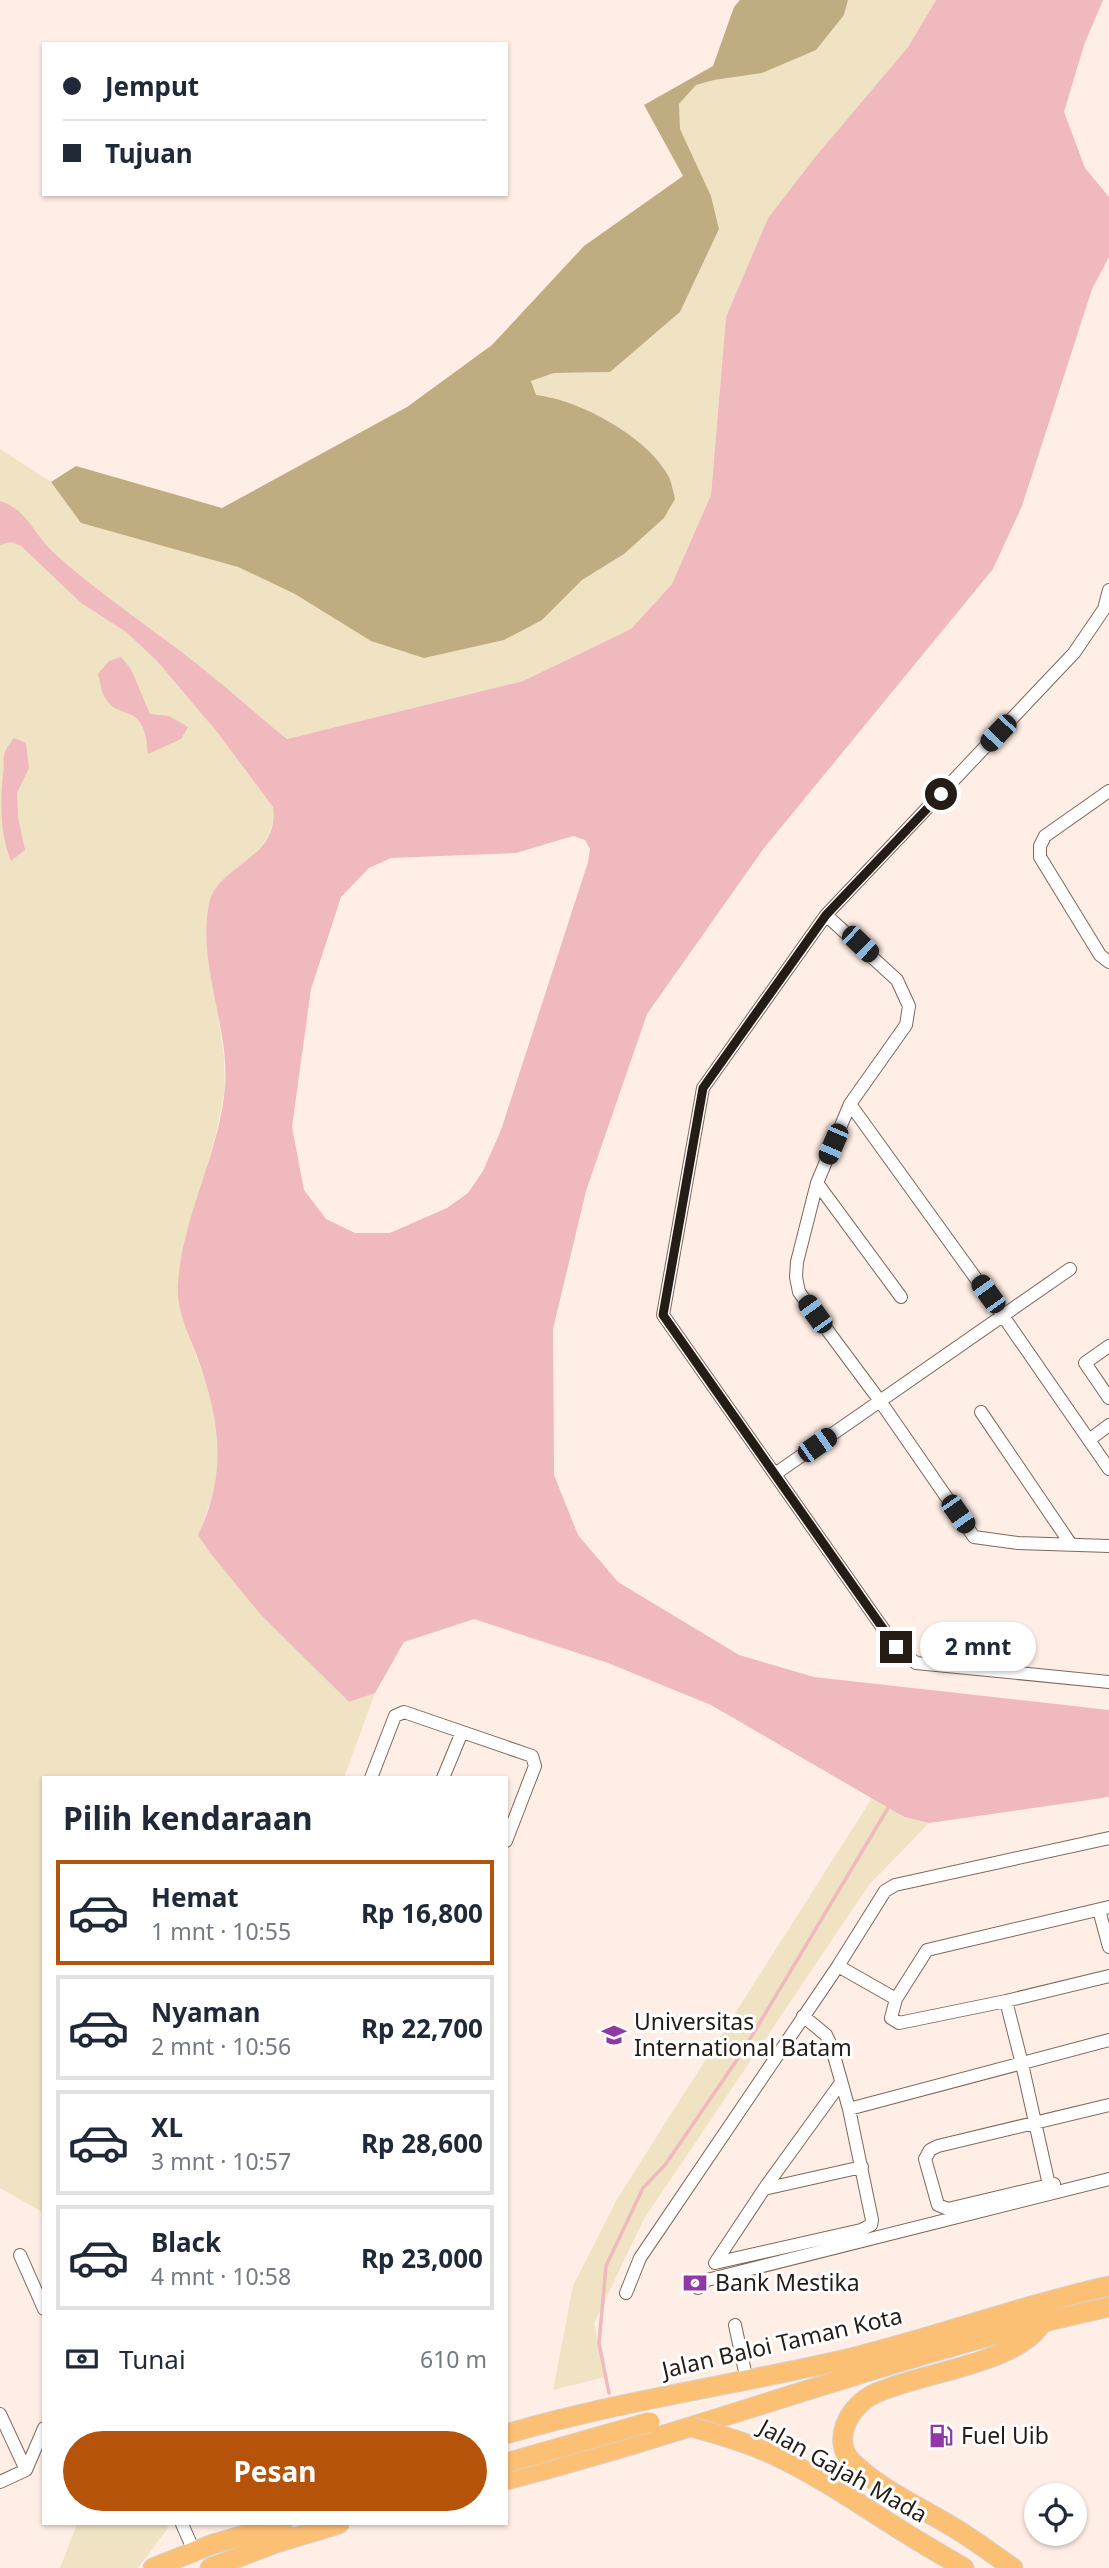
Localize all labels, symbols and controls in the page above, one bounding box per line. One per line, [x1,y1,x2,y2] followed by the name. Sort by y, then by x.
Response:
[105,68,199,104] text: Jemput
[105,135,193,171] text: Tujuan
[976,710,1021,756] car
[925,778,957,810] route start
[838,922,883,966] car
[816,1121,851,1167] car
[968,1271,1009,1317] car
[795,1291,836,1337] car
[794,1424,841,1466] car
[938,1491,979,1537] car
[920,1622,1036,1672] callout: 2 mnt
[945,1630,1011,1662] text: 2 mnt
[880,1631,912,1663] route end
[63,1796,313,1839] text: Pilih kendaraan
[151,1879,239,1915] text: Hemat
[67,1881,130,1944] icon: car
[361,1895,483,1931] text: Rp 16,800
[151,1915,291,1947] text: 1 mnt · 10:55
[151,1994,260,2030] text: Nyaman
[67,1996,130,2059] icon: car
[634,2005,852,2063] place label: Universitas International Batam
[361,2010,483,2046] text: Rp 22,700
[600,2021,628,2049] school or university icon: Universitas International Batam
[151,2030,291,2062] text: 2 mnt · 10:56
[151,2109,183,2145] text: XL
[67,2111,130,2174] icon: car
[361,2125,483,2161] text: Rp 28,600
[151,2145,291,2177] text: 3 mnt · 10:57
[151,2224,221,2260] text: Black
[67,2226,130,2289] icon: car
[361,2240,483,2276] text: Rp 23,000
[151,2260,291,2292] text: 4 mnt · 10:58
[715,2266,860,2298] place label: Bank Mestika
[681,2269,709,2297] bank icon: Bank Mestika
[657,2299,905,2386] street label: Jalan Baloi Taman Kota
[63,2340,101,2378] icon: cash
[119,2341,186,2377] text: Tunai
[420,2343,487,2375] text: 610 m
[752,2410,933,2530] street label: Jalan Gajah Mada
[961,2419,1049,2451] place label: Fuel Uib
[927,2422,955,2450] fuel station icon: Fuel Uib
[63,2431,487,2511] button: Pesan
[1024,2483,1087,2546] map controls
[1024,2483,1087,2546] button: locate

